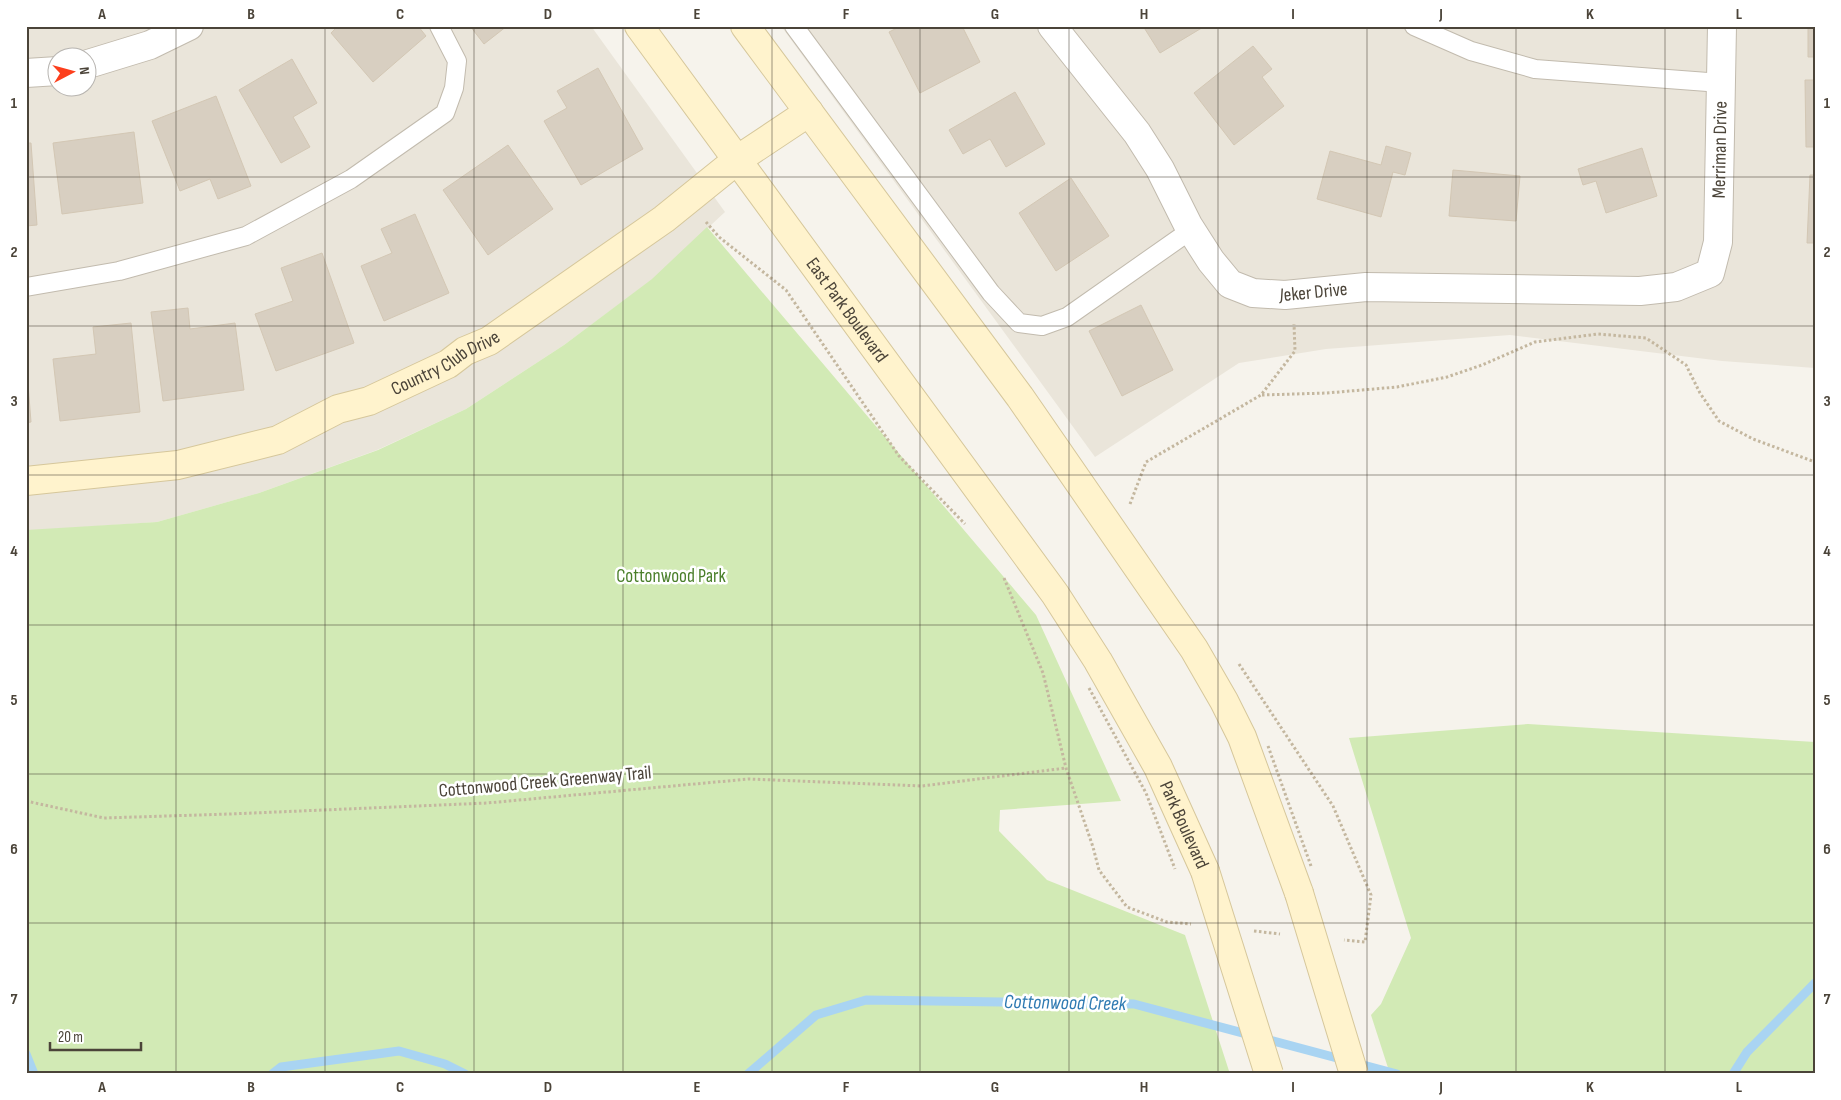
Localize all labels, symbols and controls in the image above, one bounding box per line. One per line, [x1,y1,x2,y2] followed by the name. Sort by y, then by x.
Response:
[97,5,106,24] text: A
[247,5,255,24] text: B
[396,5,404,24] text: C
[544,5,552,24] text: D
[694,5,701,24] text: E
[843,5,850,24] text: F
[991,5,999,24] text: G
[1140,5,1148,24] text: H
[1291,5,1295,24] text: I
[1438,5,1443,24] text: J
[1586,5,1594,24] text: K
[1736,5,1743,24] text: L
[48,48,98,98] north arrow
[76,66,93,75] text: N
[11,94,18,113] text: 1
[1824,94,1831,113] text: 1
[1707,101,1732,199] street label: Merriman Drive
[10,243,18,262] text: 2
[1823,243,1831,262] text: 2
[801,253,893,367] street label: East Park Boulevard
[1278,277,1348,307] street label: Jeker Drive
[387,325,504,401] street label: Country Club Drive
[10,392,18,411] text: 3
[1823,392,1831,411] text: 3
[10,542,18,561] text: 4
[1823,542,1831,561] text: 4
[616,565,726,588] park label: Cottonwood Park
[10,691,18,710] text: 5
[1823,691,1831,710] text: 5
[438,761,652,803] street label: Cottonwood Creek Greenway Trail
[1154,777,1214,872] street label: Park Boulevard
[10,840,18,859] text: 6
[1823,840,1831,859] text: 6
[11,990,18,1009] text: 7
[1004,990,1127,1016] water label: Cottonwood Creek
[1824,990,1831,1009] text: 7
[50,1020,141,1052] scale bar
[58,1028,83,1047] text: 20 m
[97,1078,106,1097] text: A
[247,1078,255,1097] text: B
[396,1078,404,1097] text: C
[544,1078,552,1097] text: D
[694,1078,701,1097] text: E
[843,1078,850,1097] text: F
[991,1078,999,1097] text: G
[1140,1078,1148,1097] text: H
[1291,1078,1295,1097] text: I
[1438,1078,1443,1097] text: J
[1586,1078,1594,1097] text: K
[1736,1078,1743,1097] text: L

